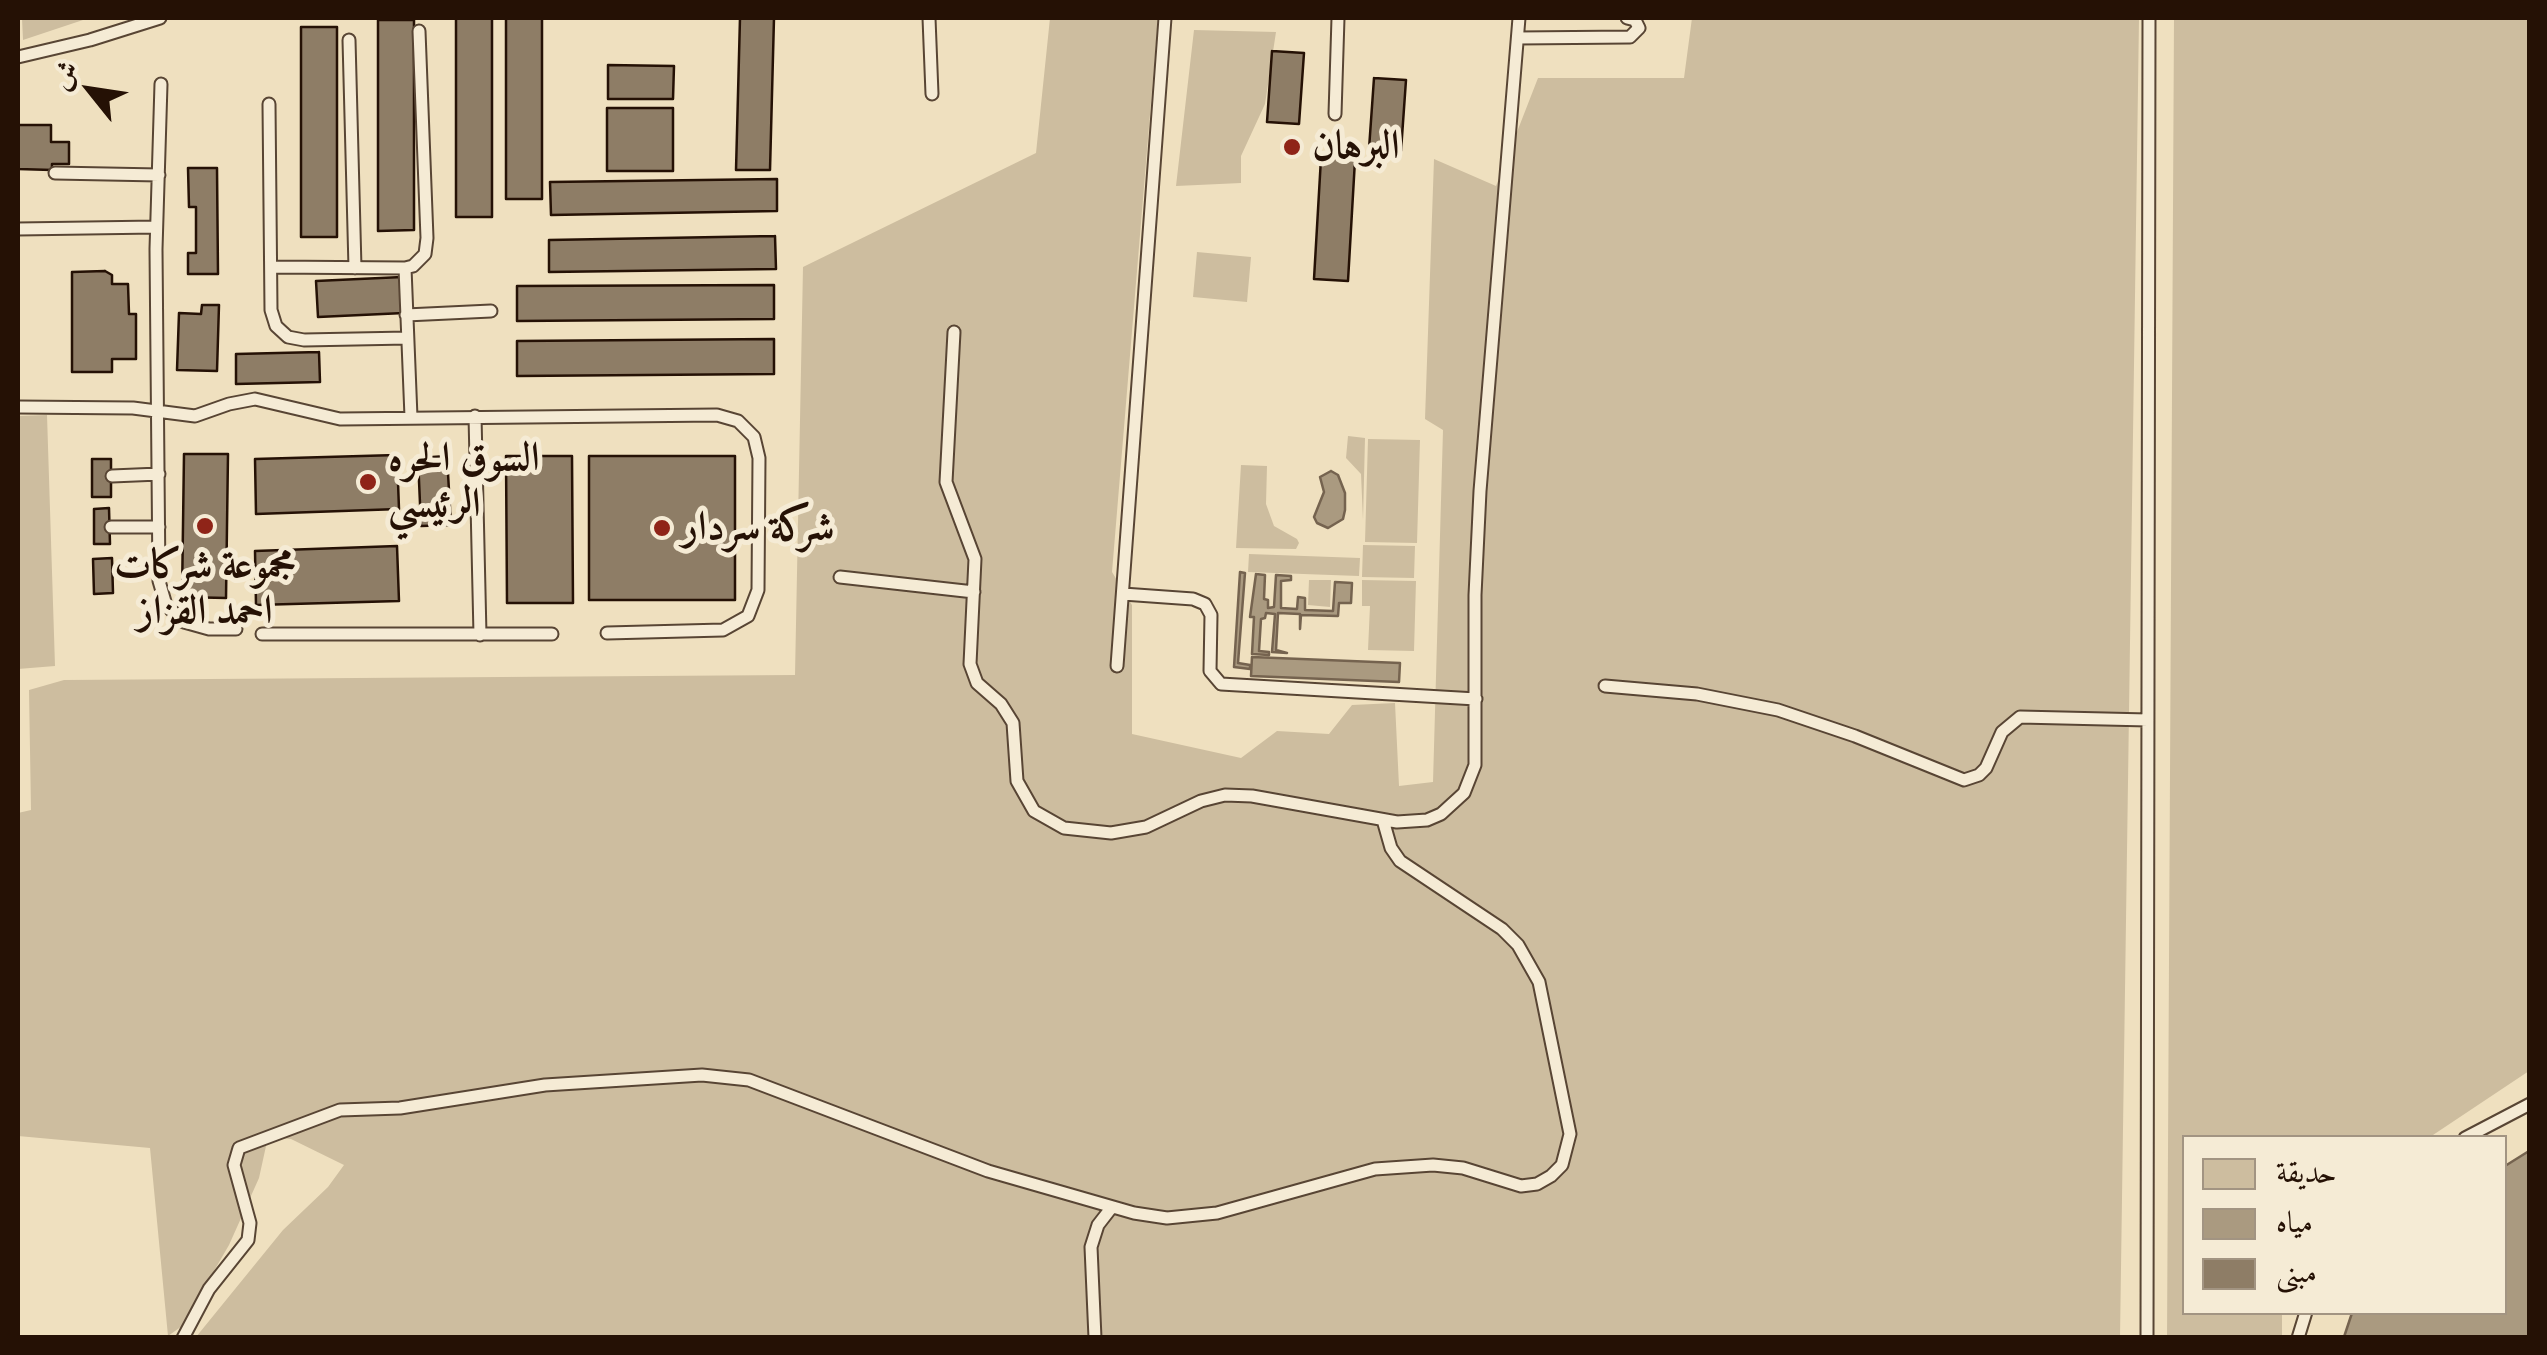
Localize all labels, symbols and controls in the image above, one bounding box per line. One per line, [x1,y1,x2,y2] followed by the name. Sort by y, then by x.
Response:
[40,40,140,140] north arrow
[41,54,87,96] text: ش
[1312,123,1400,171] place label: البرهان
[1281,136,1303,158] marker: البرهان
[388,435,540,529] place label: السوق الحره الرئيسي
[357,471,379,493] marker: السوق الحره الرئيسي
[682,504,835,552] place label: شركة سردار
[194,515,216,537] marker: مجموعة شركات احمد القزاز
[651,517,673,539] marker: شركة سردار
[114,542,296,636] place label: مجموعة شركات احمد القزاز
[2182,1135,2507,1315] legend
[2276,1152,2337,1191] text: حديقة
[2276,1202,2313,1241] text: مياه
[2276,1252,2317,1291] text: مبنى

